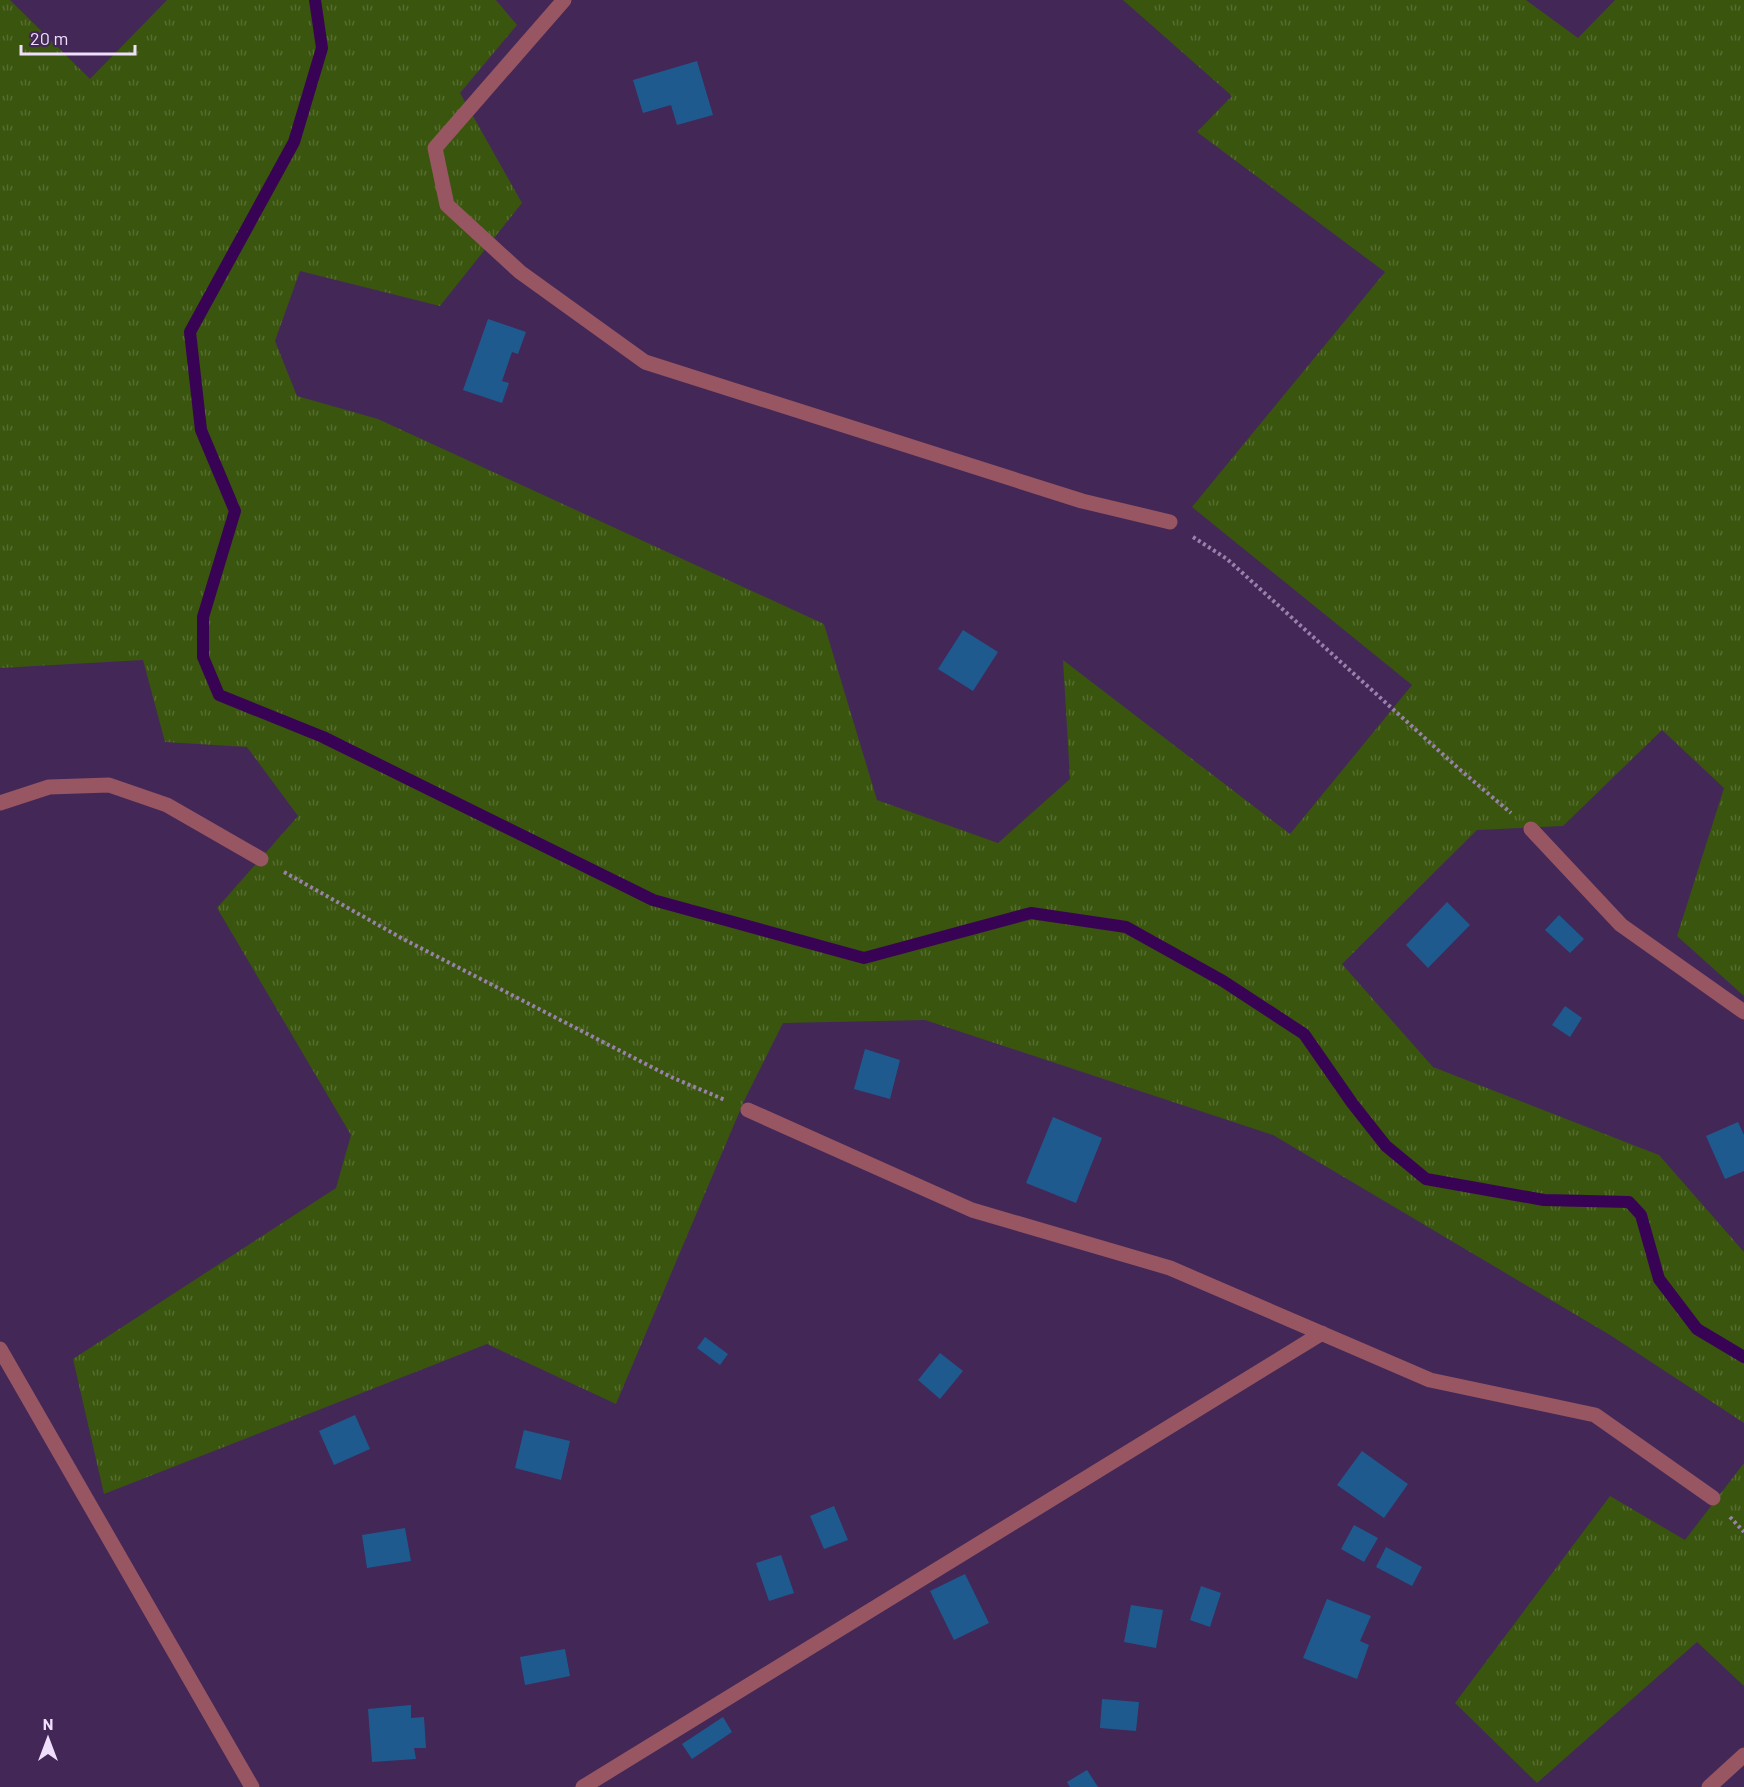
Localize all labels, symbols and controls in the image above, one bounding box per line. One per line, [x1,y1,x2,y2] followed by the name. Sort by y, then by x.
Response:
[21,18,135,56] scale bar
[30,27,68,49] text: 20 m
[18,1709,78,1769] north arrow
[43,1714,53,1733] text: N

